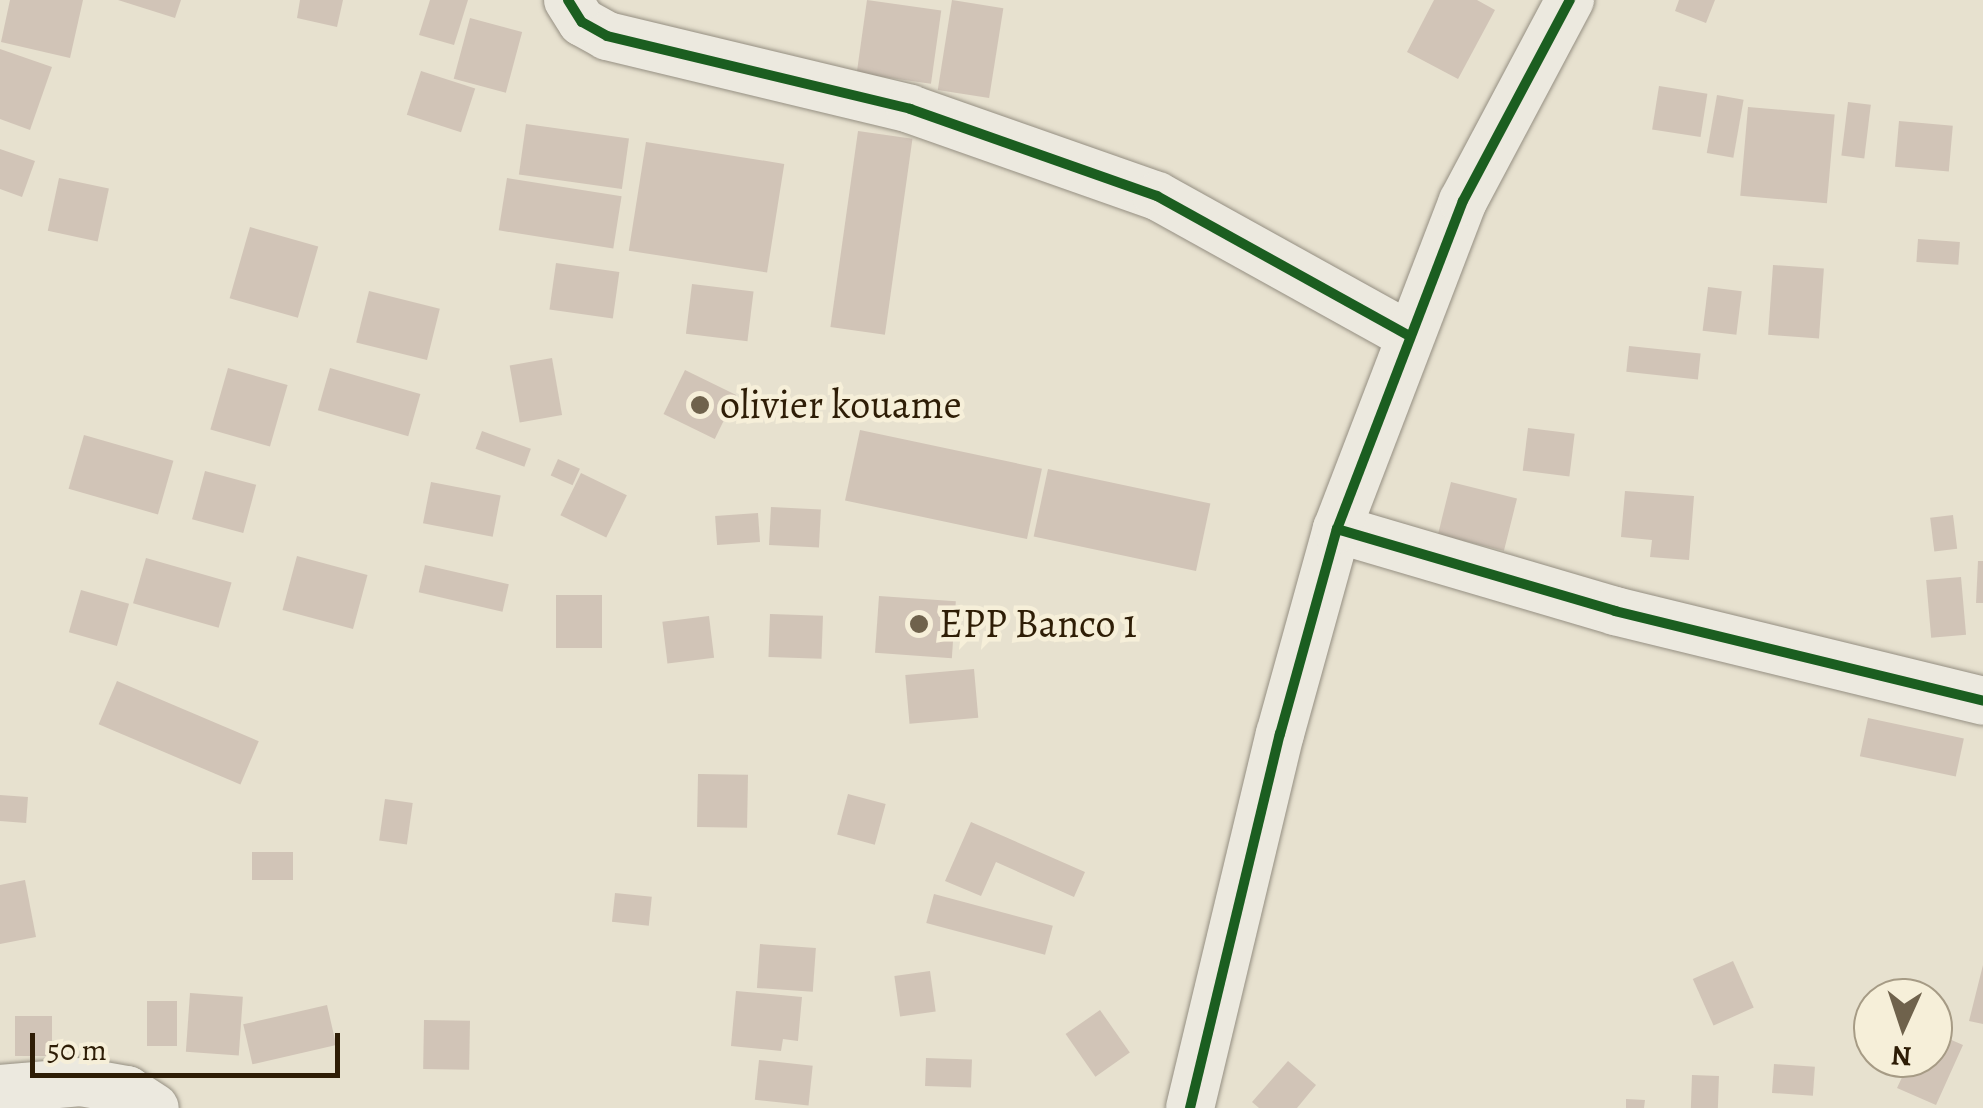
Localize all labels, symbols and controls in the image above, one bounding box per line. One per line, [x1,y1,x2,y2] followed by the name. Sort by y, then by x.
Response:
[720,381,962,429] place label: olivier kouame
[689,394,711,416] marker: olivier kouame
[939,600,1137,648] place label: EPP Banco 1
[908,613,930,635] marker: EPP Banco 1
[1853,978,1953,1078] north arrow
[35,1013,345,1075] scale bar
[47,1030,107,1070] text: 50 m
[1890,1036,1913,1075] text: N

